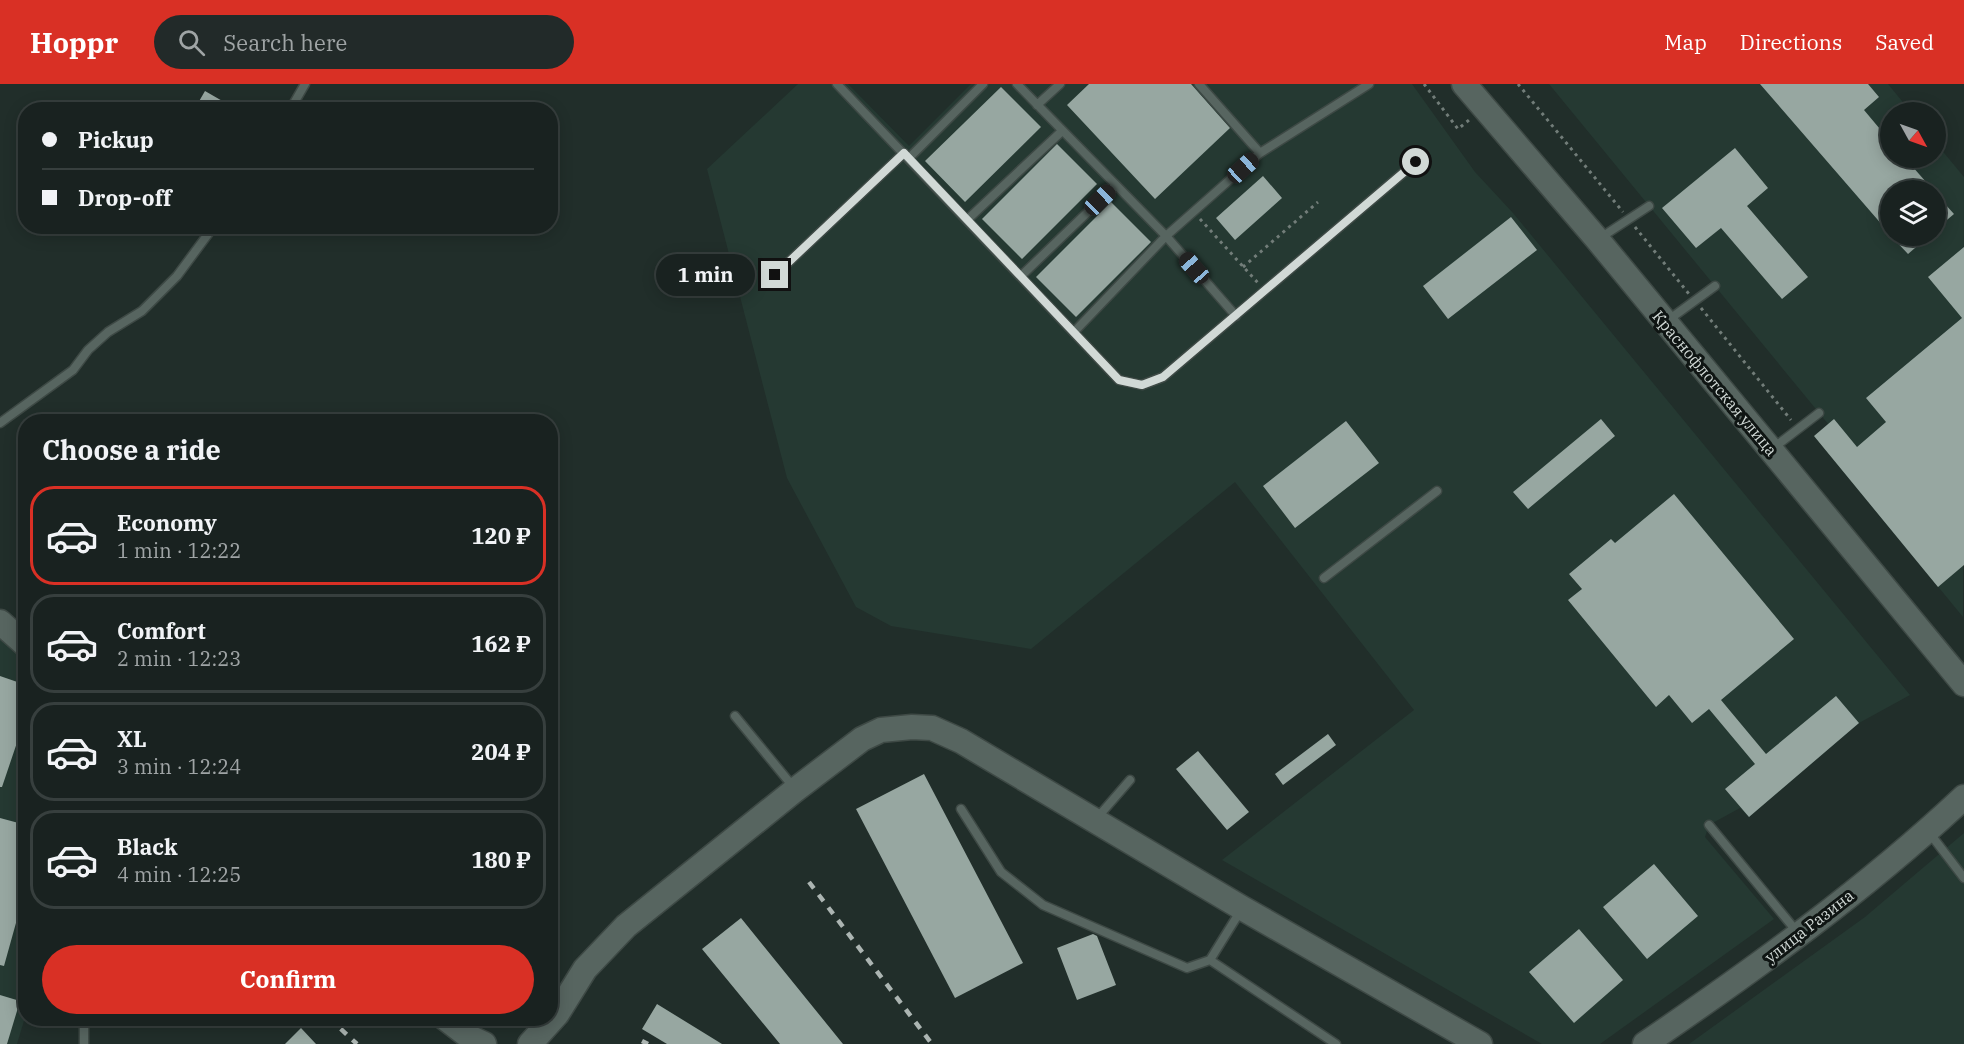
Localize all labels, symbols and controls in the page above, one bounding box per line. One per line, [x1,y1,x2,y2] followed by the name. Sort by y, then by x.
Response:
[154,15,574,69] search box
[30,24,118,61] text: Hoppr
[175,26,208,59] icon: search
[223,28,347,57] text: Search here
[1664,28,1707,56] text: Map
[1740,28,1842,56] text: Directions
[1875,28,1934,56] text: Saved
[1880,102,1946,168] north arrow
[1880,102,1946,246] map controls
[78,125,154,154] text: Pickup
[1402,148,1429,175] route start
[1224,149,1262,187] car
[1880,180,1946,246] button: layers
[1081,181,1119,219] car
[78,183,172,212] text: Drop-off
[1175,249,1213,287] car
[655,254,754,296] callout: 1 min
[678,261,734,288] text: 1 min
[761,261,788,288] route end
[1648,306,1782,460] street label: Краснофлотская улица
[42,432,221,467] text: Choose a ride
[117,508,217,537] text: Economy
[45,509,99,563] icon: car
[471,521,531,550] text: 120 ₽
[117,537,241,564] text: 1 min · 12:22
[117,616,206,645] text: Comfort
[45,617,99,671] icon: car
[471,629,531,658] text: 162 ₽
[117,645,241,672] text: 2 min · 12:23
[117,724,147,753] text: XL
[45,725,99,779] icon: car
[471,737,531,766] text: 204 ₽
[117,753,241,780] text: 3 min · 12:24
[117,832,178,861] text: Black
[45,833,99,887] icon: car
[471,845,531,874] text: 180 ₽
[117,861,241,888] text: 4 min · 12:25
[1760,885,1858,967] street label: улица Разина
[42,945,534,1014] button: Confirm

